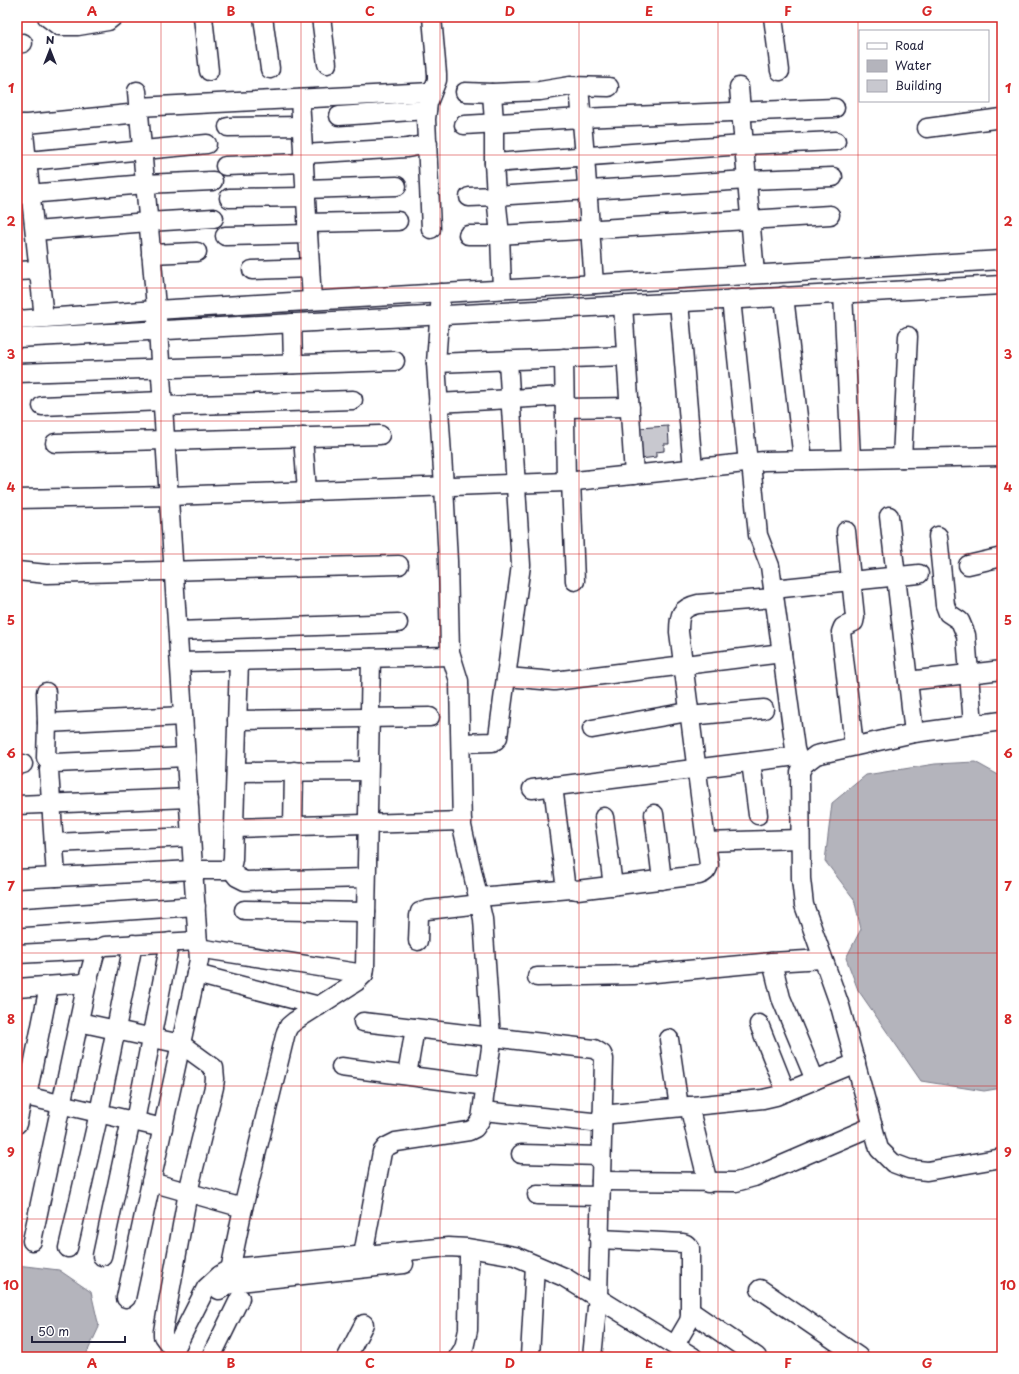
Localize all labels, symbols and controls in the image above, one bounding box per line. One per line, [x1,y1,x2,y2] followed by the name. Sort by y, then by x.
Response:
[87,1,97,20] text: A
[227,1,236,20] text: B
[365,1,375,20] text: C
[505,1,515,20] text: D
[645,1,653,20] text: E
[784,1,792,20] text: F
[922,1,932,20] text: G
[30,30,70,70] north arrow
[859,30,989,102] legend
[46,31,55,48] text: N
[895,36,924,54] text: Road
[895,56,932,74] text: Water
[895,76,942,94] text: Building
[8,78,14,97] text: 1
[1005,78,1011,97] text: 1
[6,211,16,230] text: 2
[1003,211,1013,230] text: 2
[7,344,16,363] text: 3
[1004,344,1013,363] text: 3
[7,477,16,496] text: 4
[1004,477,1013,496] text: 4
[7,610,15,629] text: 5
[1004,610,1012,629] text: 5
[6,743,16,762] text: 6
[1003,743,1013,762] text: 6
[7,876,15,895] text: 7
[1004,876,1012,895] text: 7
[7,1009,15,1028] text: 8
[1004,1009,1012,1028] text: 8
[7,1142,15,1161] text: 9
[1004,1142,1012,1161] text: 9
[3,1275,19,1294] text: 10
[1000,1275,1016,1294] text: 10
[32,1318,125,1344] scale bar
[38,1322,69,1340] text: 50 m
[87,1353,97,1372] text: A
[227,1353,236,1372] text: B
[365,1353,375,1372] text: C
[505,1353,515,1372] text: D
[645,1353,653,1372] text: E
[784,1353,792,1372] text: F
[922,1353,932,1372] text: G

